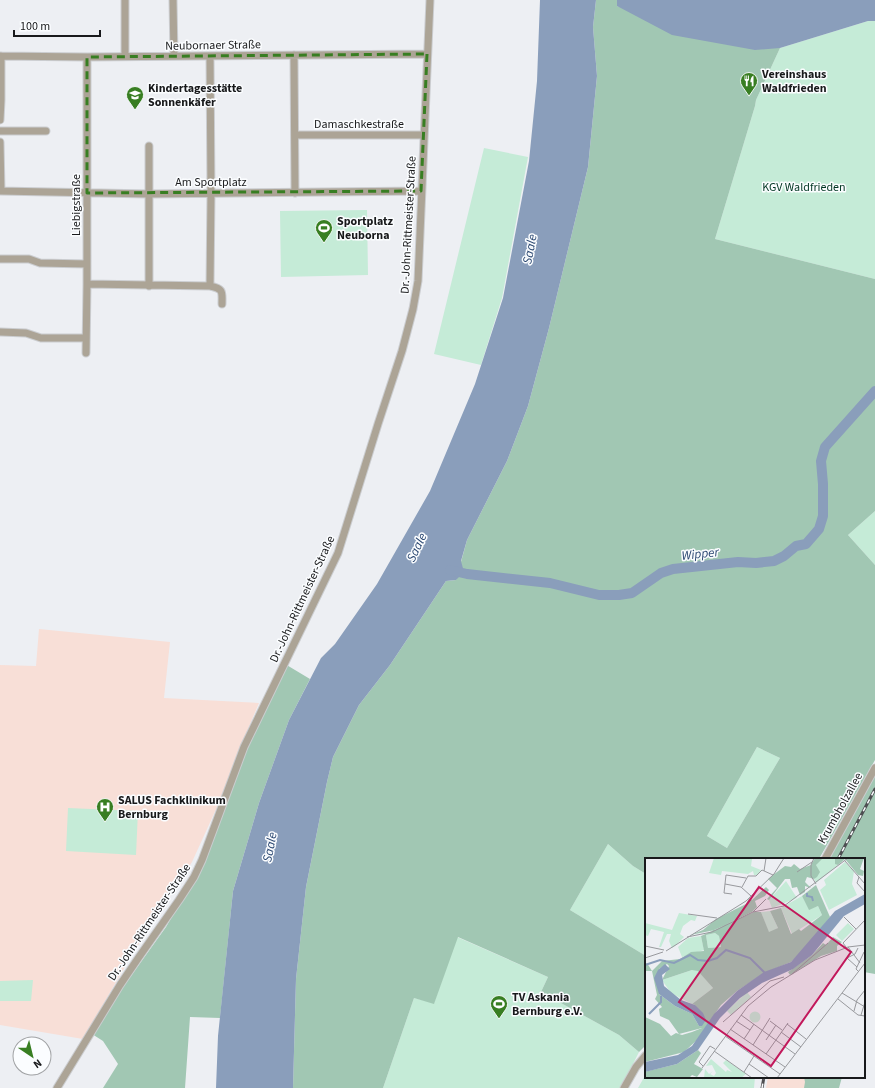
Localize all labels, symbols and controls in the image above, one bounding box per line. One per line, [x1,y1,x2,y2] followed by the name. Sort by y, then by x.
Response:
[14,12,100,38] scale bar
[20,18,50,35] text: 100 m
[165,36,261,55] street label: Neubornaer Straße
[761,66,827,97] place label: Vereinshaus Waldfrieden
[739,71,759,96] restaurant icon: Vereinshaus Waldfrieden
[148,80,242,111] place label: Kindertagesstätte Sonnenkäfer
[125,85,145,110] school or university icon: Kindertagesstätte Sonnenkäfer
[314,116,404,133] street label: Damaschkestraße
[396,156,421,294] street label: Dr.-John-Rittmeister-Straße
[68,174,85,236] street label: Liebigstraße
[175,174,247,191] street label: Am Sportplatz
[762,179,846,196] park label: KGV Waldfrieden
[337,213,394,244] place label: Sportplatz Neuborna
[314,218,334,243] sports icon: Sportplatz Neuborna
[518,233,542,266] water label: Saale
[402,530,432,565] water label: Saale
[266,533,339,665] street label: Dr.-John-Rittmeister-Straße
[681,543,720,565] water label: Wipper
[814,769,867,847] street label: Krumbholzallee
[118,792,226,823] place label: SALUS Fachklinikum Bernburg
[95,797,115,822] hospital icon: SALUS Fachklinikum Bernburg
[258,831,282,864] water label: Saale
[645,858,865,1078] inset map
[104,860,195,984] street label: Dr.-John-Rittmeister-Straße
[512,989,583,1020] place label: TV Askania Bernburg e.V.
[489,994,509,1019] sports icon: TV Askania Bernburg e.V.
[12,1036,52,1076] north arrow
[30,1056,45,1072] text: N

